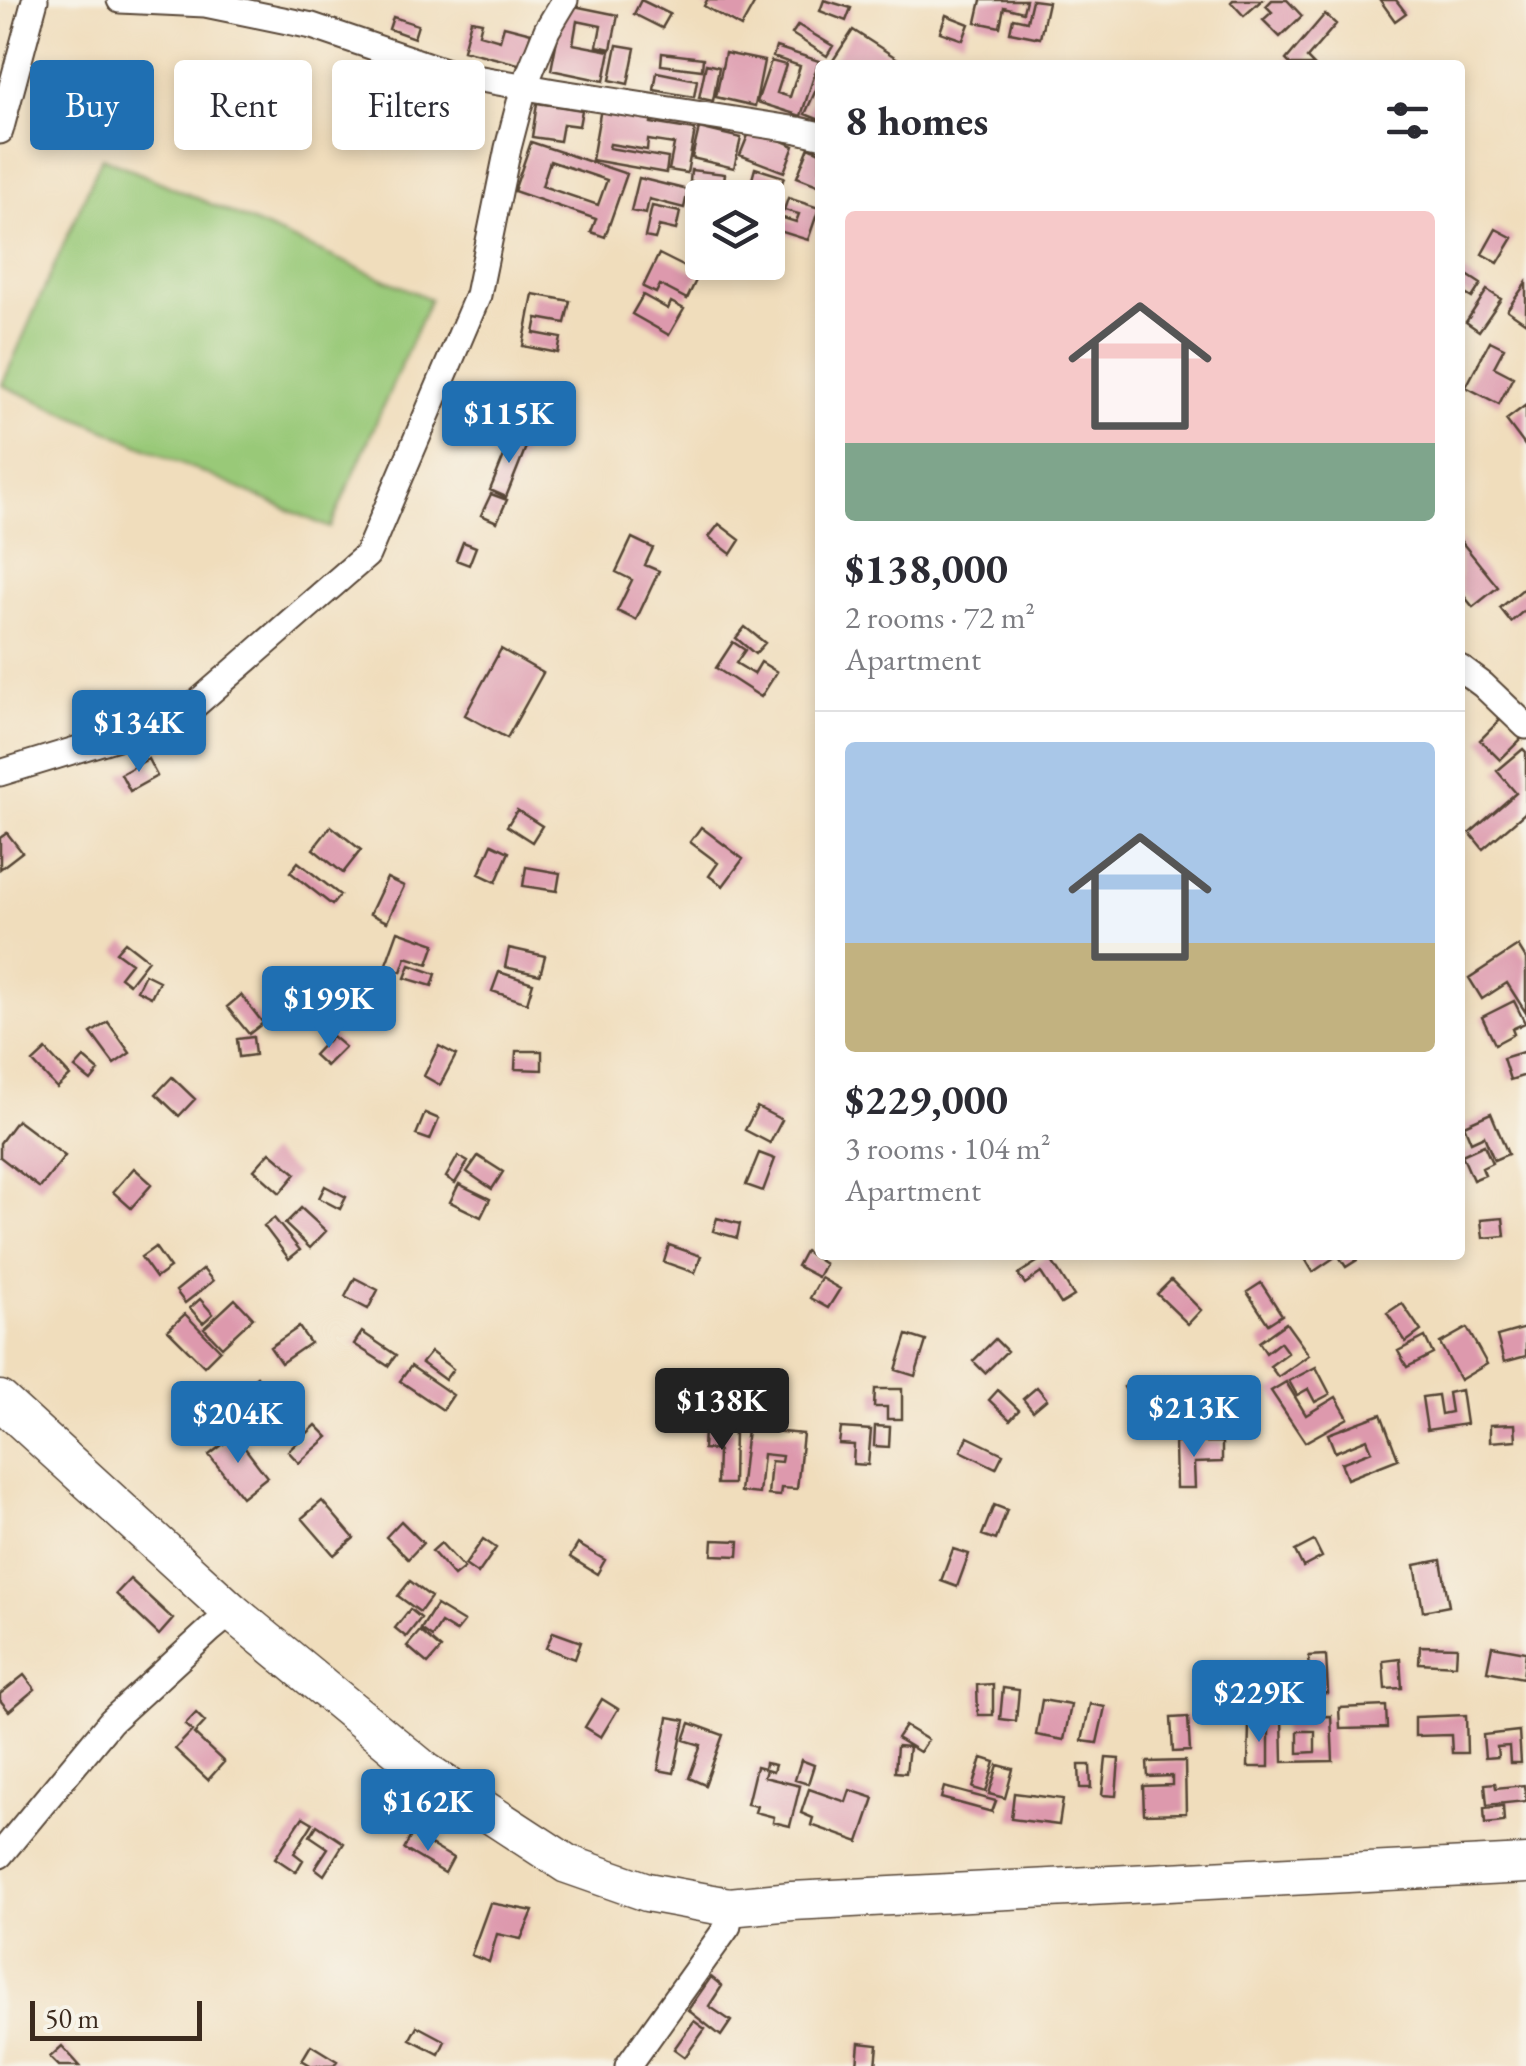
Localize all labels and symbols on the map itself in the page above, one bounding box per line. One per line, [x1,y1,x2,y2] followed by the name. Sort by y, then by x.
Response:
[439,381,579,466] pin: $115K
[69,690,209,775] pin: $134K
[259,966,399,1051] pin: $199K
[652,1368,792,1453] pin: $138K
[1124,1375,1264,1460] pin: $213K
[168,1381,308,1466] pin: $204K
[1189,1660,1329,1745] pin: $229K
[358,1769,498,1854] pin: $162K
[30,1996,202,2040] scale bar

